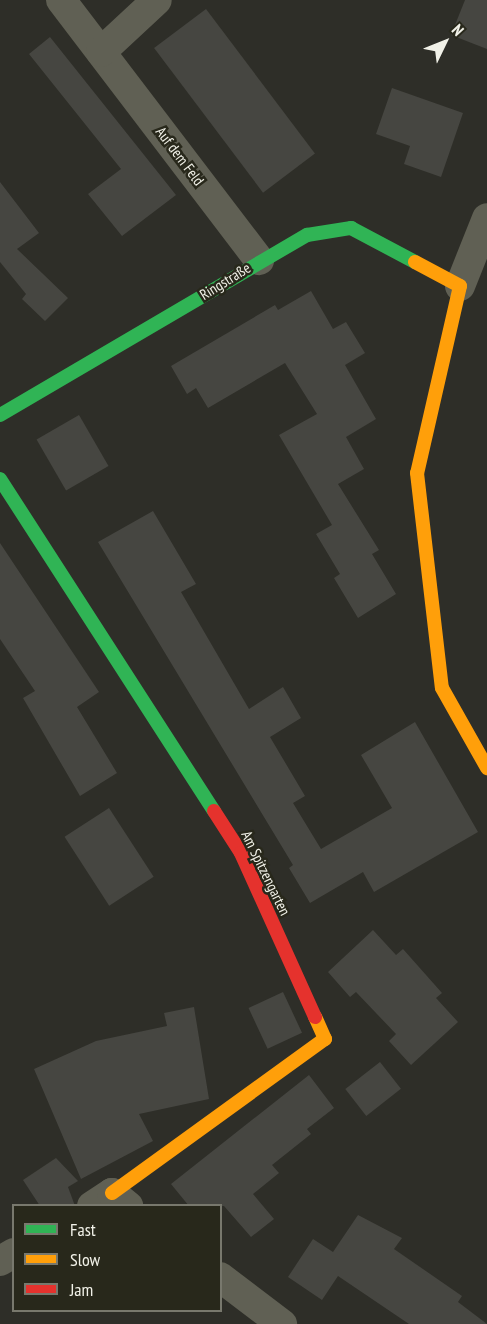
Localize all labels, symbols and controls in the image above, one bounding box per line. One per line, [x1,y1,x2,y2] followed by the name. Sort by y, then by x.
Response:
[415,12,475,72] north arrow
[448,20,468,40] text: N
[152,123,208,189] street label: Auf dem Feld
[196,258,254,304] street label: Ringstraße
[238,828,294,918] street label: Am Spitzengarten
[12,1204,222,1312] legend
[70,1218,96,1241] text: Fast
[70,1248,100,1271] text: Slow
[70,1278,93,1301] text: Jam

